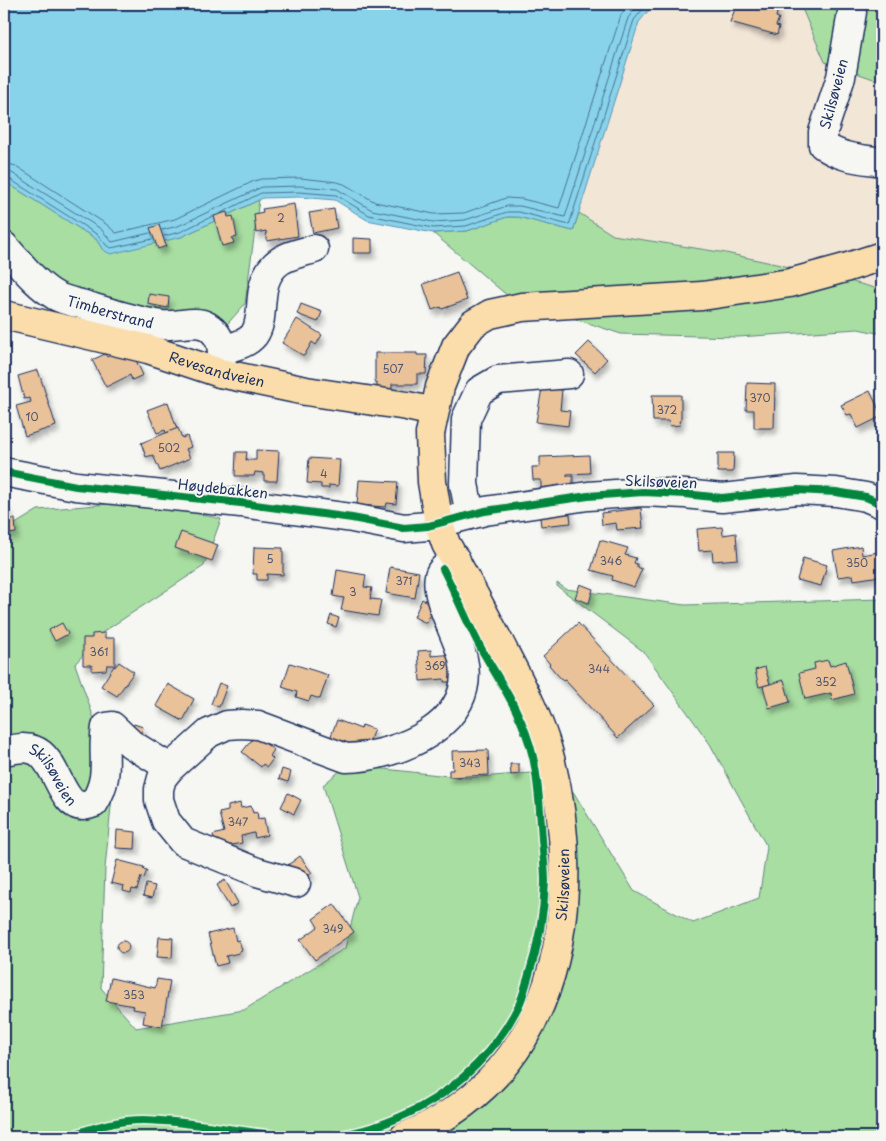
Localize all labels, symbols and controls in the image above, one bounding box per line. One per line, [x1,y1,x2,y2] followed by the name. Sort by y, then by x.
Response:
[814,56,853,132] street label: Skilsøveien
[277,209,285,226] house number: 2
[65,290,156,333] street label: Timberstrand
[166,346,267,392] street label: Revesandveien
[382,360,404,377] house number: 507
[750,389,770,406] house number: 370
[657,401,678,418] house number: 372
[26,408,38,425] house number: 10
[158,439,180,456] house number: 502
[320,465,328,482] house number: 4
[624,470,698,493] street label: Skilsøveien
[177,473,269,504] street label: Høydebakken
[266,550,274,567] house number: 5
[600,552,622,569] house number: 346
[846,554,868,571] house number: 350
[395,572,413,589] house number: 371
[349,583,357,600] house number: 3
[90,643,108,660] house number: 361
[424,657,446,674] house number: 369
[588,660,610,677] house number: 344
[815,673,837,690] house number: 352
[26,738,82,811] street label: Skilsøveien
[459,754,481,771] house number: 343
[228,813,248,830] house number: 347
[550,848,574,922] street label: Skilsøveien
[323,920,343,937] house number: 349
[123,986,145,1003] house number: 353

